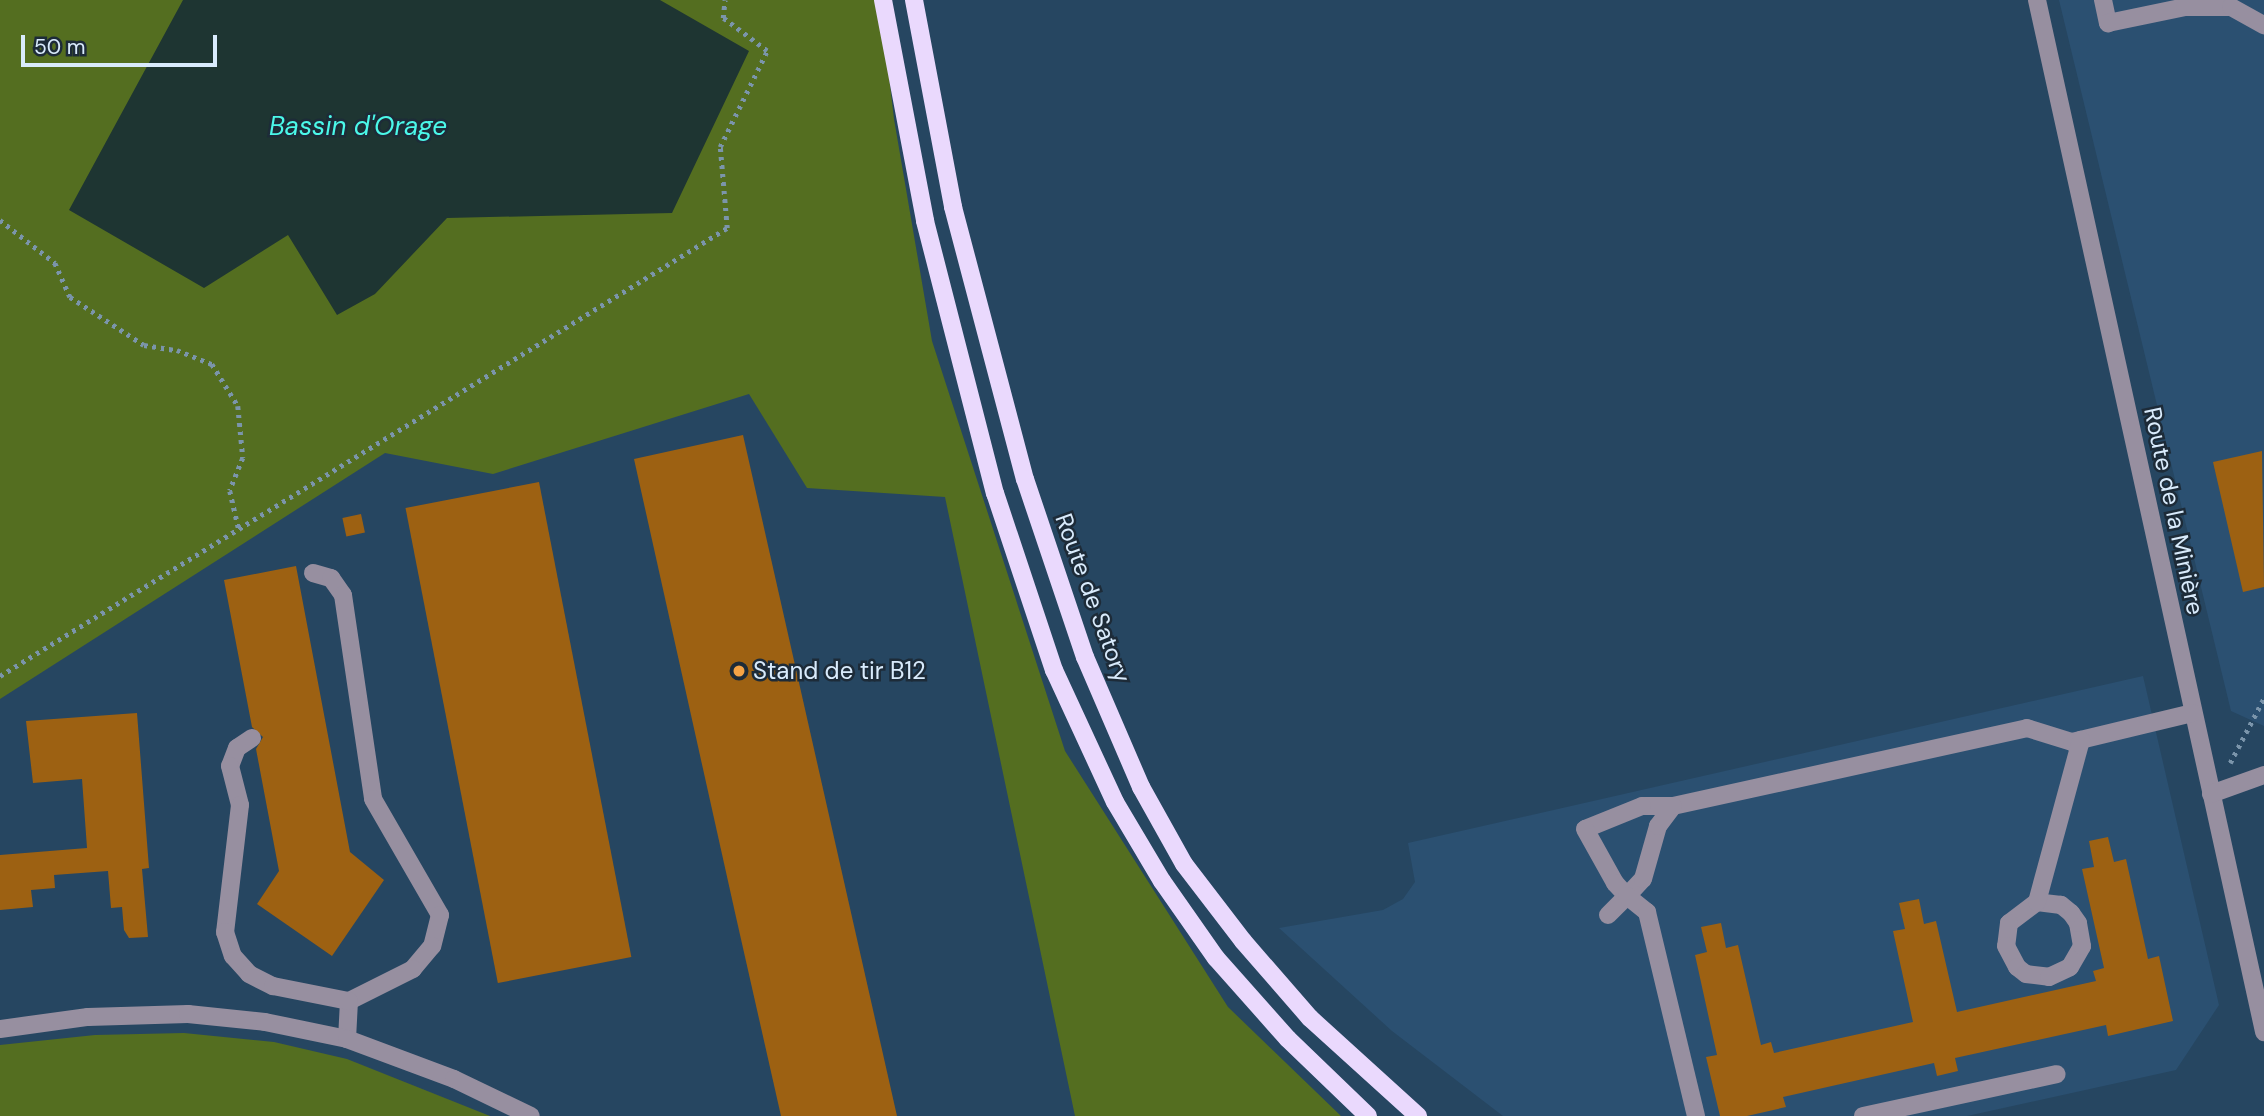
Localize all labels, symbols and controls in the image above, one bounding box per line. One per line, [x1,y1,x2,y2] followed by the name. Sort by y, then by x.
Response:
[24,21,220,65] scale bar
[34,33,85,61] text: 50 m
[269,111,447,143] water label: Bassin d'Orage
[2138,405,2210,617] street label: Route de la Minière
[1049,510,1137,686] street label: Route de Satory
[753,657,926,685] place label: Stand de tir B12
[731,663,747,679] marker: Stand de tir B12

